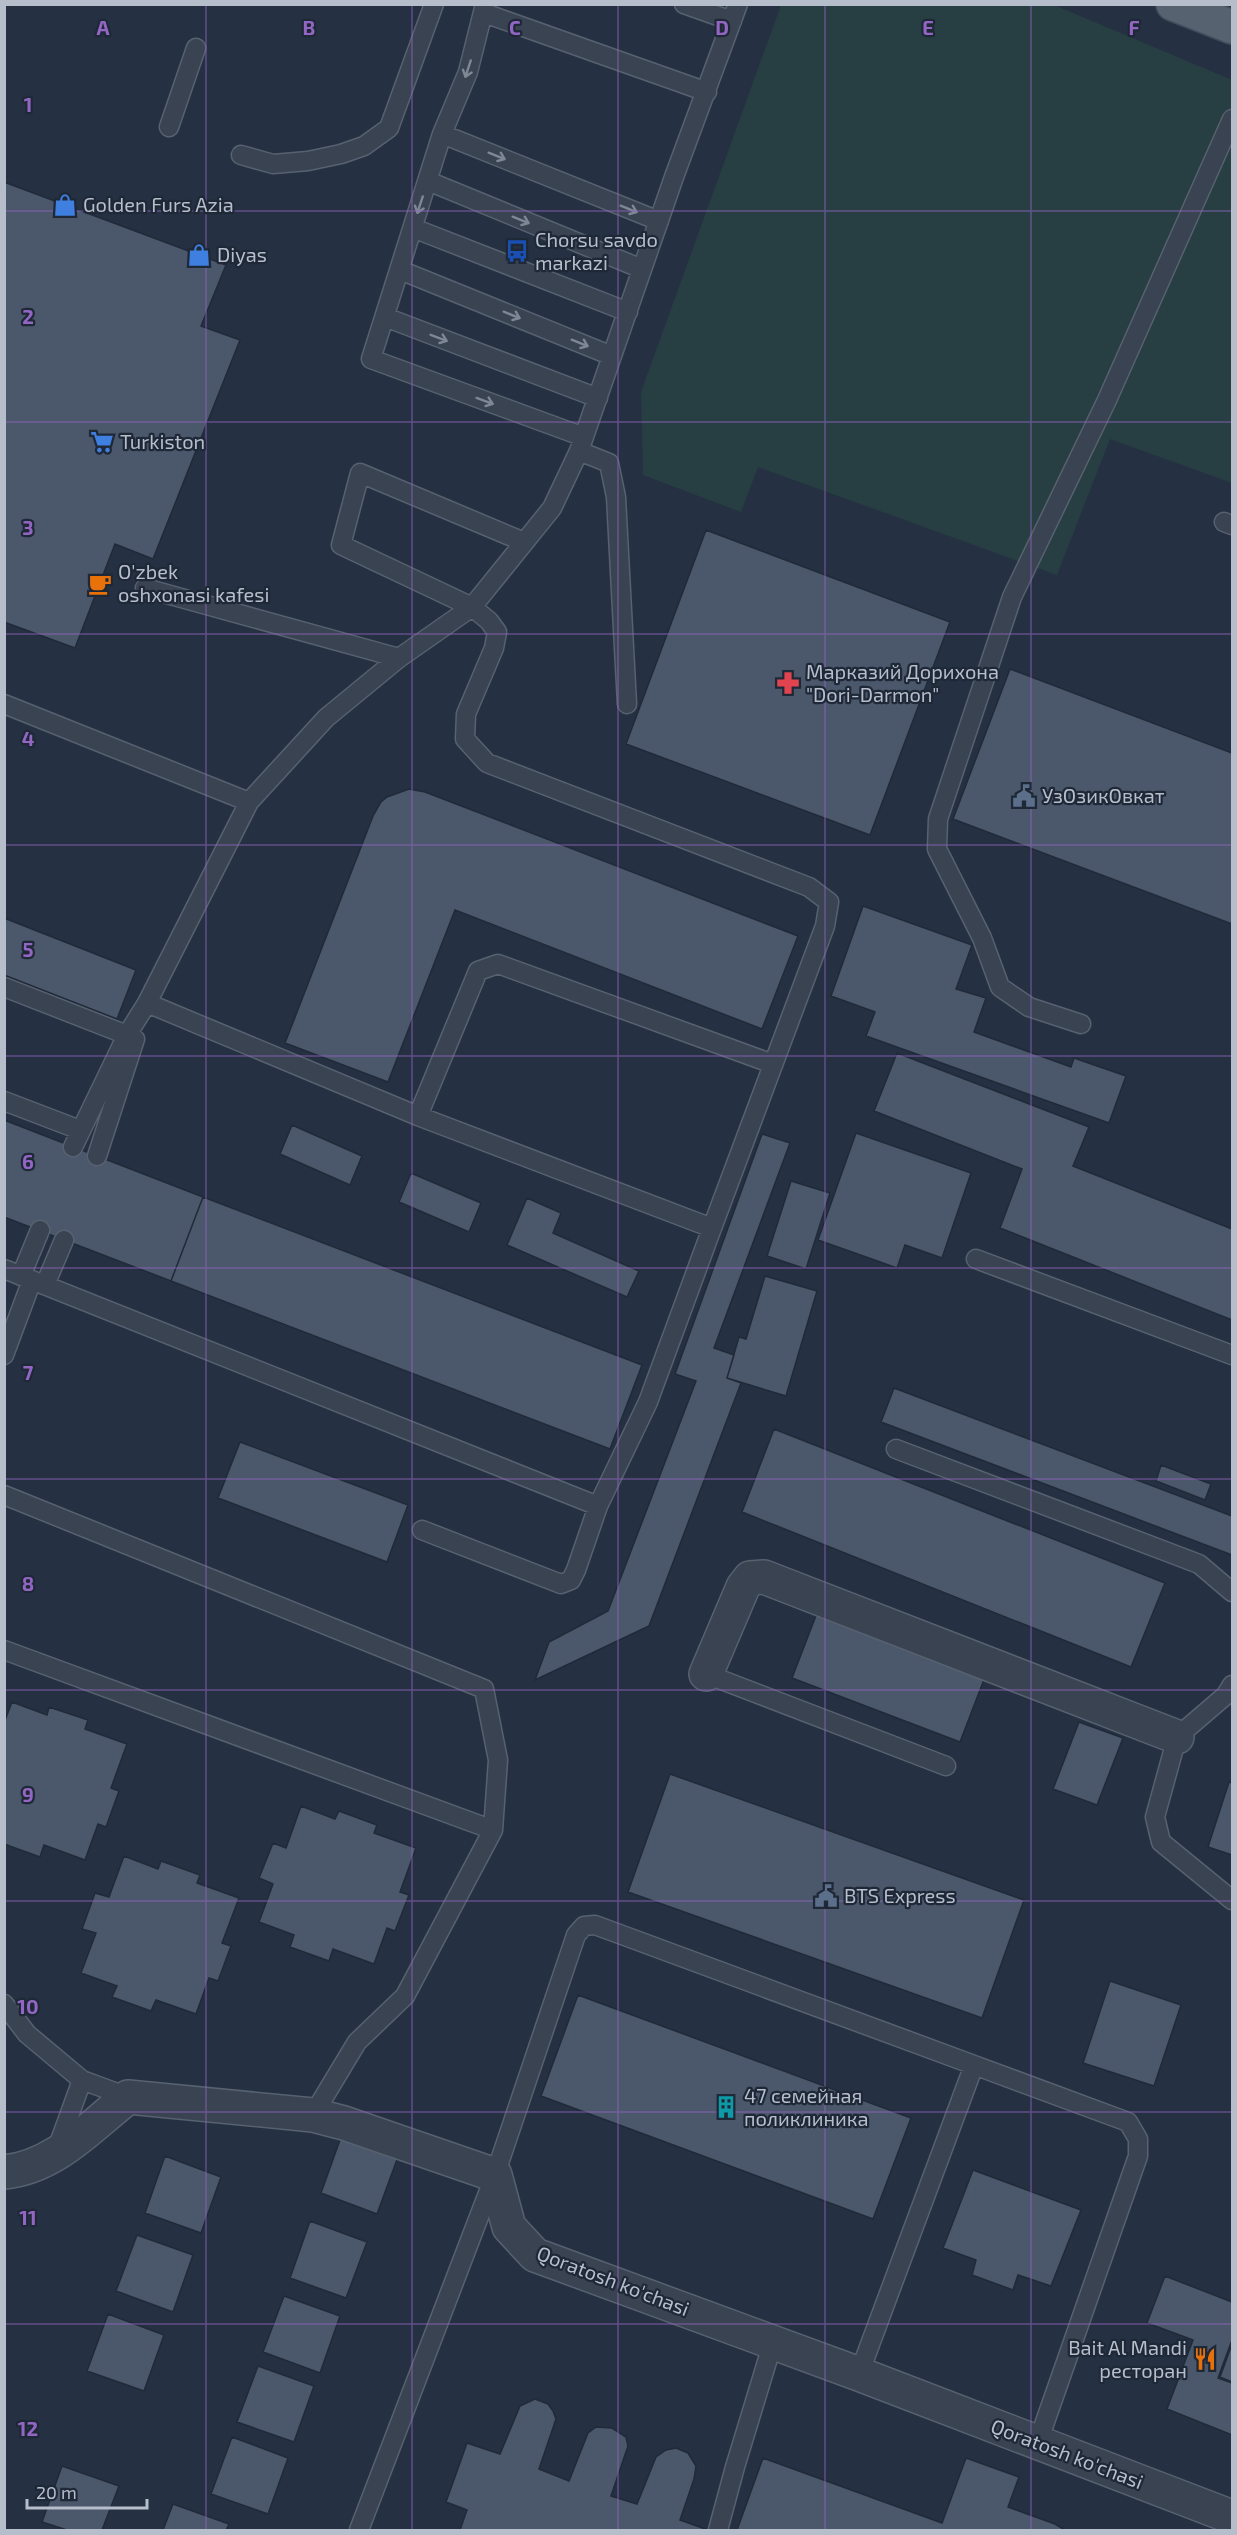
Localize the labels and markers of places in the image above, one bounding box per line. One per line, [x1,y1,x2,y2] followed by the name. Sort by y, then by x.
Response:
[52,192,78,218] shop icon: Golden Furs Azia
[83,192,234,216] place label: Golden Furs Azia
[535,227,658,274] place label: Chorsu savdo markazi
[504,238,530,264] bus stop icon: Chorsu savdo markazi
[186,242,212,268] shop icon: Diyas
[217,242,267,266] place label: Diyas
[89,429,115,455] supermarket icon: Turkiston
[120,429,205,453] place label: Turkiston
[118,559,269,606] place label: O'zbek oshxonasi kafesi
[87,571,113,597] cafe icon: O'zbek oshxonasi kafesi
[806,659,999,706] place label: Марказий Дорихона "Dori-Darmon"
[775,670,801,696] pharmacy icon: Марказий Дорихона "Dori-Darmon"
[1011,783,1037,809] public building icon: УзОзикОвкат
[1042,783,1165,807] place label: УзОзикОвкат
[813,1883,839,1909] public building icon: BTS Express
[844,1883,956,1907] place label: BTS Express
[744,2083,869,2130] place label: 47 семейная поликлиника
[713,2094,739,2120] building icon: 47 семейная поликлиника
[1068,2335,1187,2382] place label: Bait Al Mandi ресторан
[1192,2346,1218,2372] restaurant icon: Bait Al Mandi ресторан

